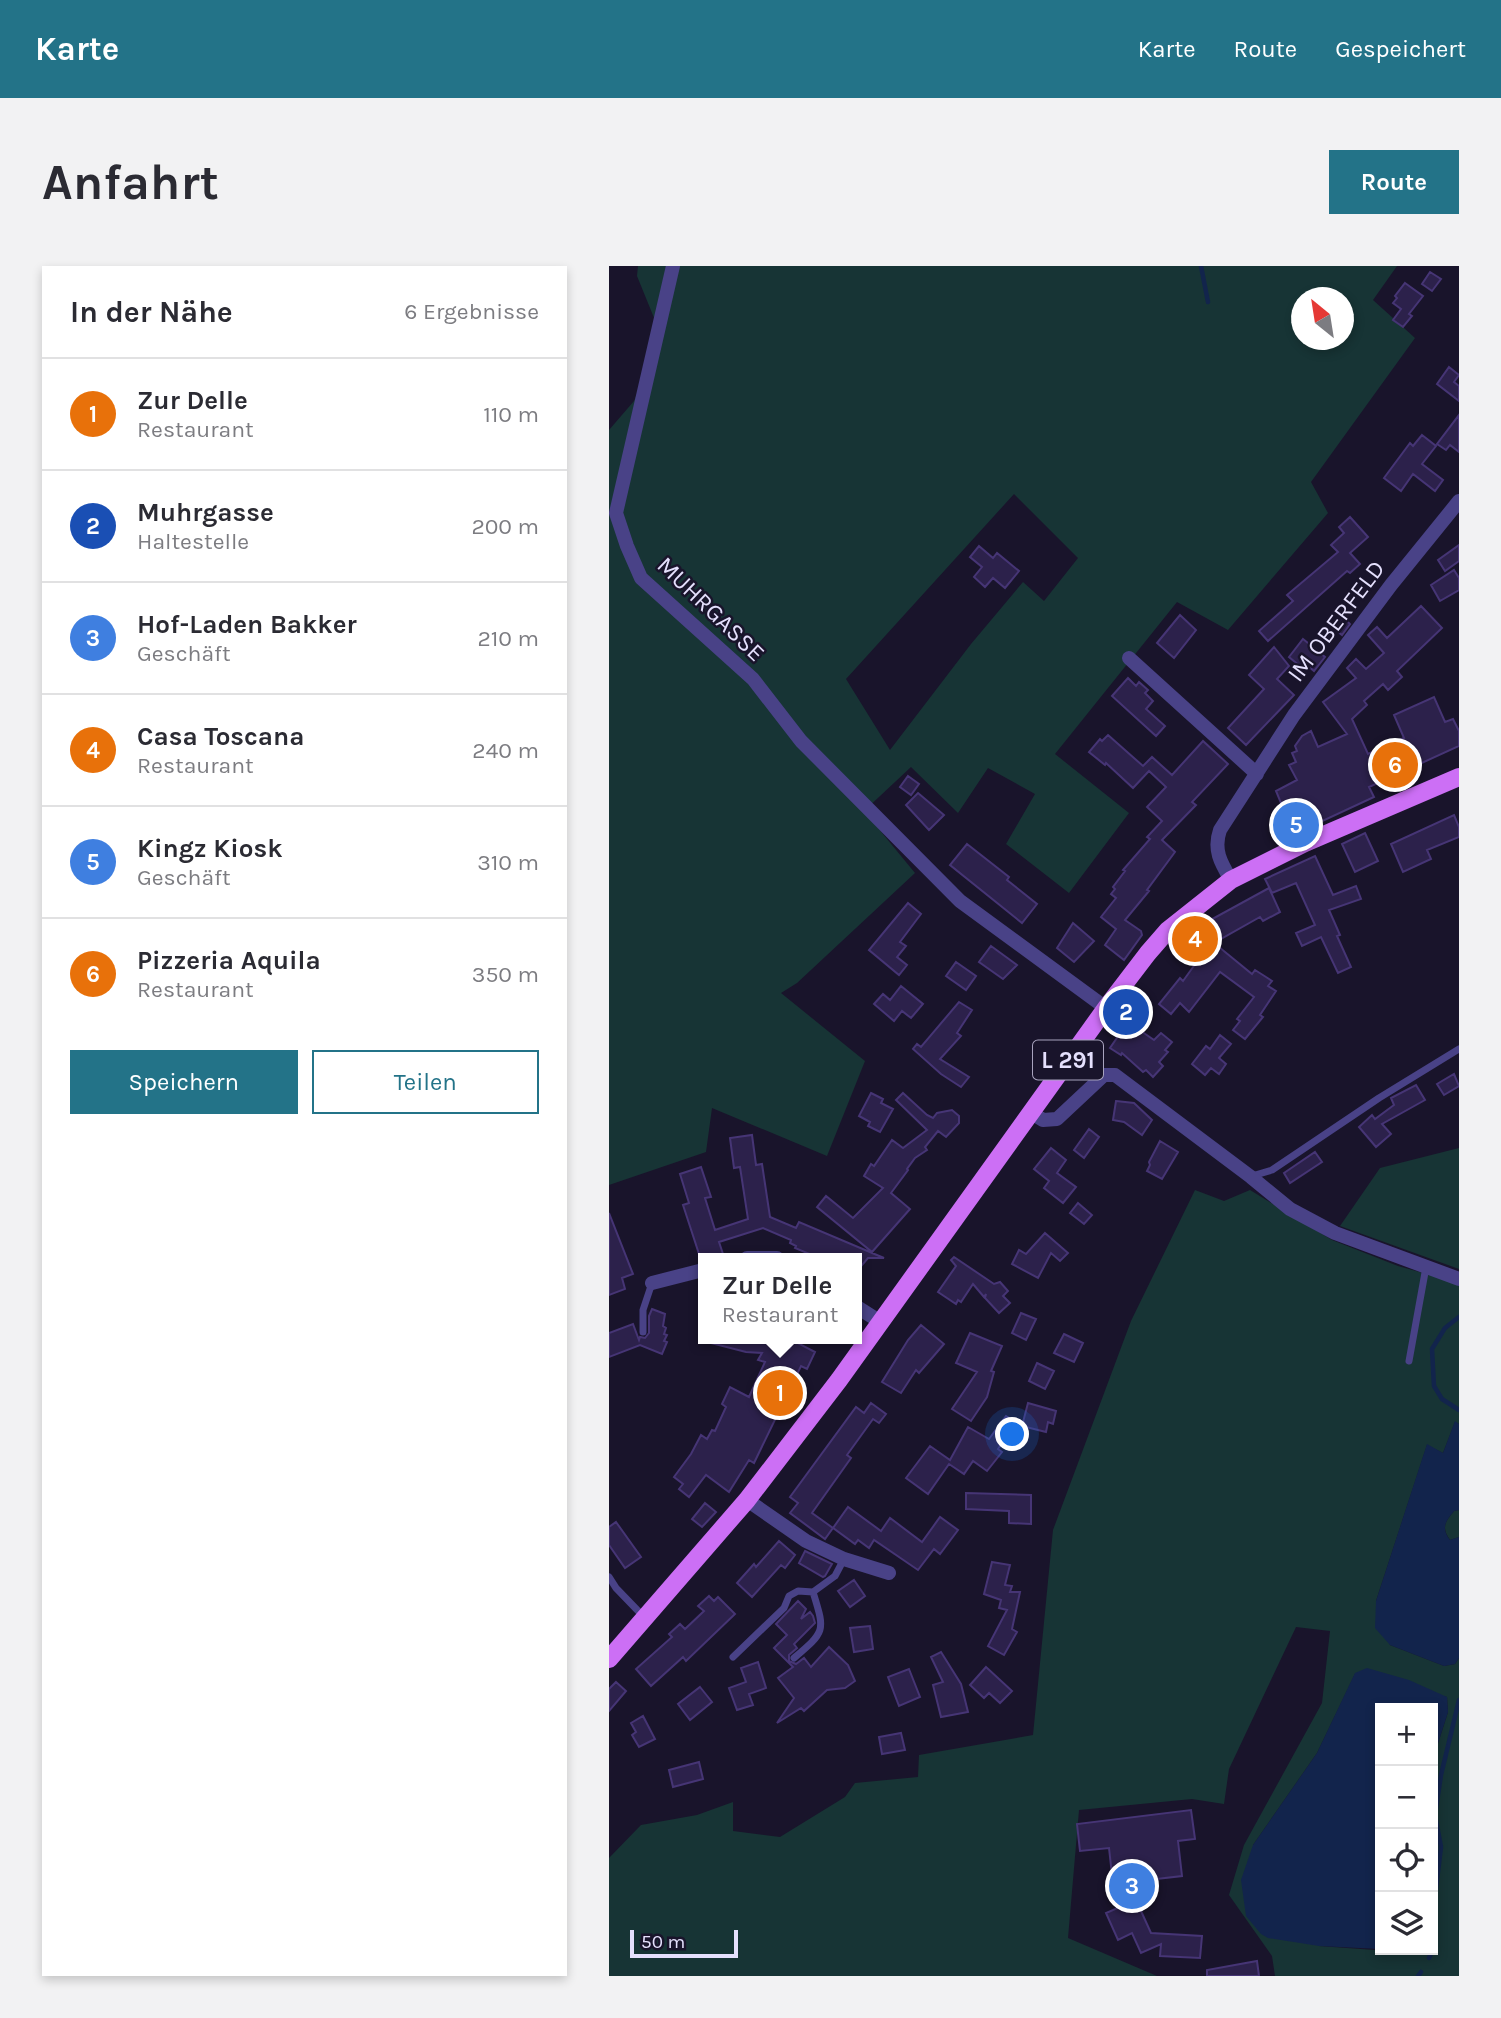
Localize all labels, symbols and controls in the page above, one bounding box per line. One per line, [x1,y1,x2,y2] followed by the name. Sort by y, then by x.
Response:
[35,30,119,68] text: Karte
[1138,35,1196,63] text: Karte
[1234,35,1297,63] text: Route
[1335,35,1466,63] text: Gespeichert
[1329,150,1459,214] button: Route
[42,154,219,211] text: Anfahrt
[1291,287,1354,350] north arrow
[70,294,233,330] text: In der Nähe
[404,298,539,325] text: 6 Ergebnisse
[137,385,248,416] text: Zur Delle
[89,401,97,428] text: 1
[483,401,539,428] text: 110 m
[137,416,254,443] text: Restaurant
[137,497,274,528] text: Muhrgasse
[86,513,100,540] text: 2
[471,513,539,540] text: 200 m
[137,528,249,555] text: Haltestelle
[651,551,771,667] street label: MUHRGASSE
[1281,555,1391,687] street label: IM OBERFELD
[137,609,357,640] text: Hof-Laden Bakker
[86,625,100,652] text: 3
[477,625,539,652] text: 210 m
[137,640,231,667] text: Geschäft
[137,721,304,752] text: Casa Toscana
[86,737,100,764] text: 4
[472,737,539,764] text: 240 m
[1372,739,1418,791] pin: 6
[137,752,254,779] text: Restaurant
[1273,799,1319,851] pin: 5
[137,833,283,864] text: Kingz Kiosk
[86,849,100,876] text: 5
[477,849,539,876] text: 310 m
[137,864,231,891] text: Geschäft
[1172,913,1218,965] pin: 4
[137,945,321,976] text: Pizzeria Aquila
[86,961,100,988] text: 6
[472,961,539,988] text: 350 m
[137,976,254,1003] text: Restaurant
[1103,986,1149,1038] pin: 2
[1033,1040,1103,1080] road number: L 291
[70,1050,298,1114] button: Speichern
[312,1050,539,1114] button: Teilen
[698,1253,862,1344] popup
[722,1270,832,1301] text: Zur Delle
[722,1301,838,1328] text: Restaurant
[757,1367,803,1419] pin: 1
[995,1417,1029,1451] your location
[1375,1703,1438,1955] map controls
[1375,1703,1438,1766] button: +
[1375,1766,1438,1829] button: −
[1375,1829,1438,1892] button: locate
[1109,1860,1155,1912] pin: 3
[1375,1892,1438,1955] button: layers
[630,1927,739,1959] scale bar
[641,1931,685,1953] text: 50 m

